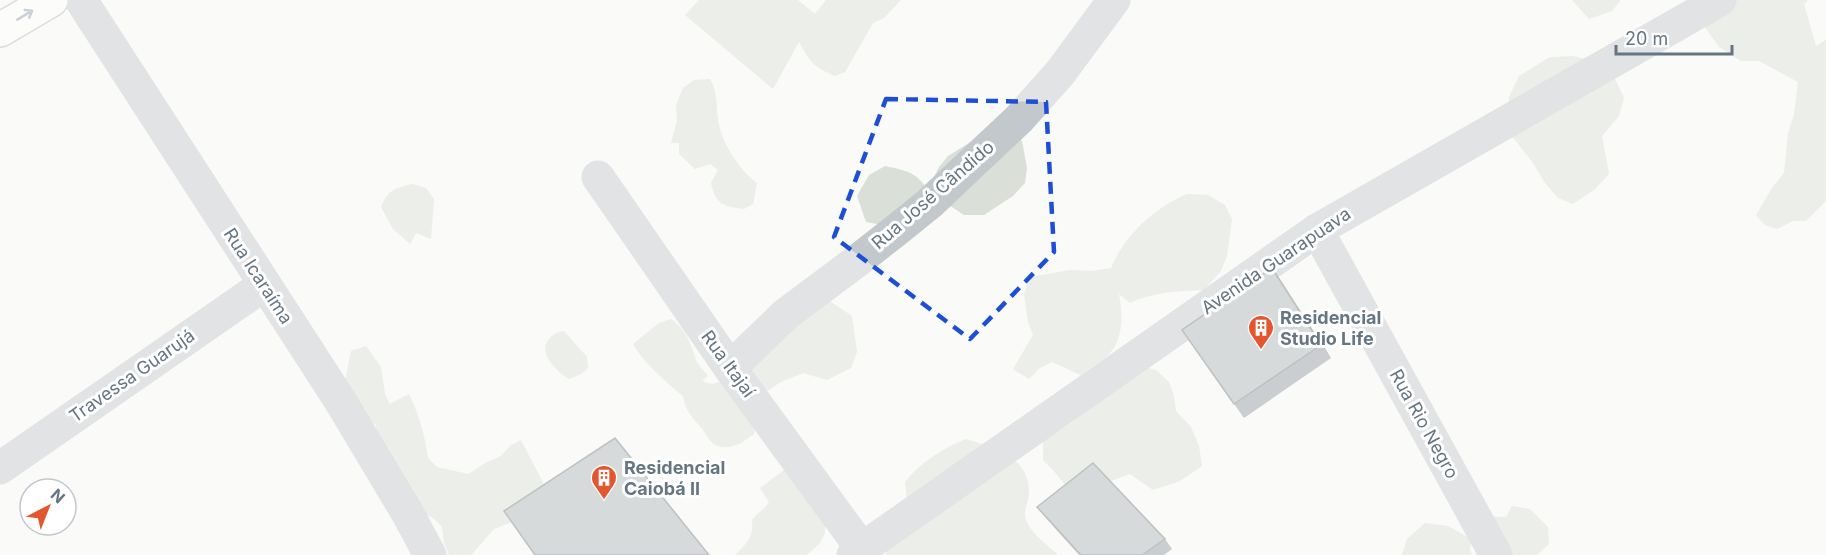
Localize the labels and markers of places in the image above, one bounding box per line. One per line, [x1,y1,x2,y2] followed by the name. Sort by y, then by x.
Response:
[1280,307,1381,349] place label: Residencial Studio Life
[1246,313,1276,351] building icon: Residencial Studio Life
[624,457,725,499] place label: Residencial Caiobá II
[589,463,619,501] building icon: Residencial Caiobá II

